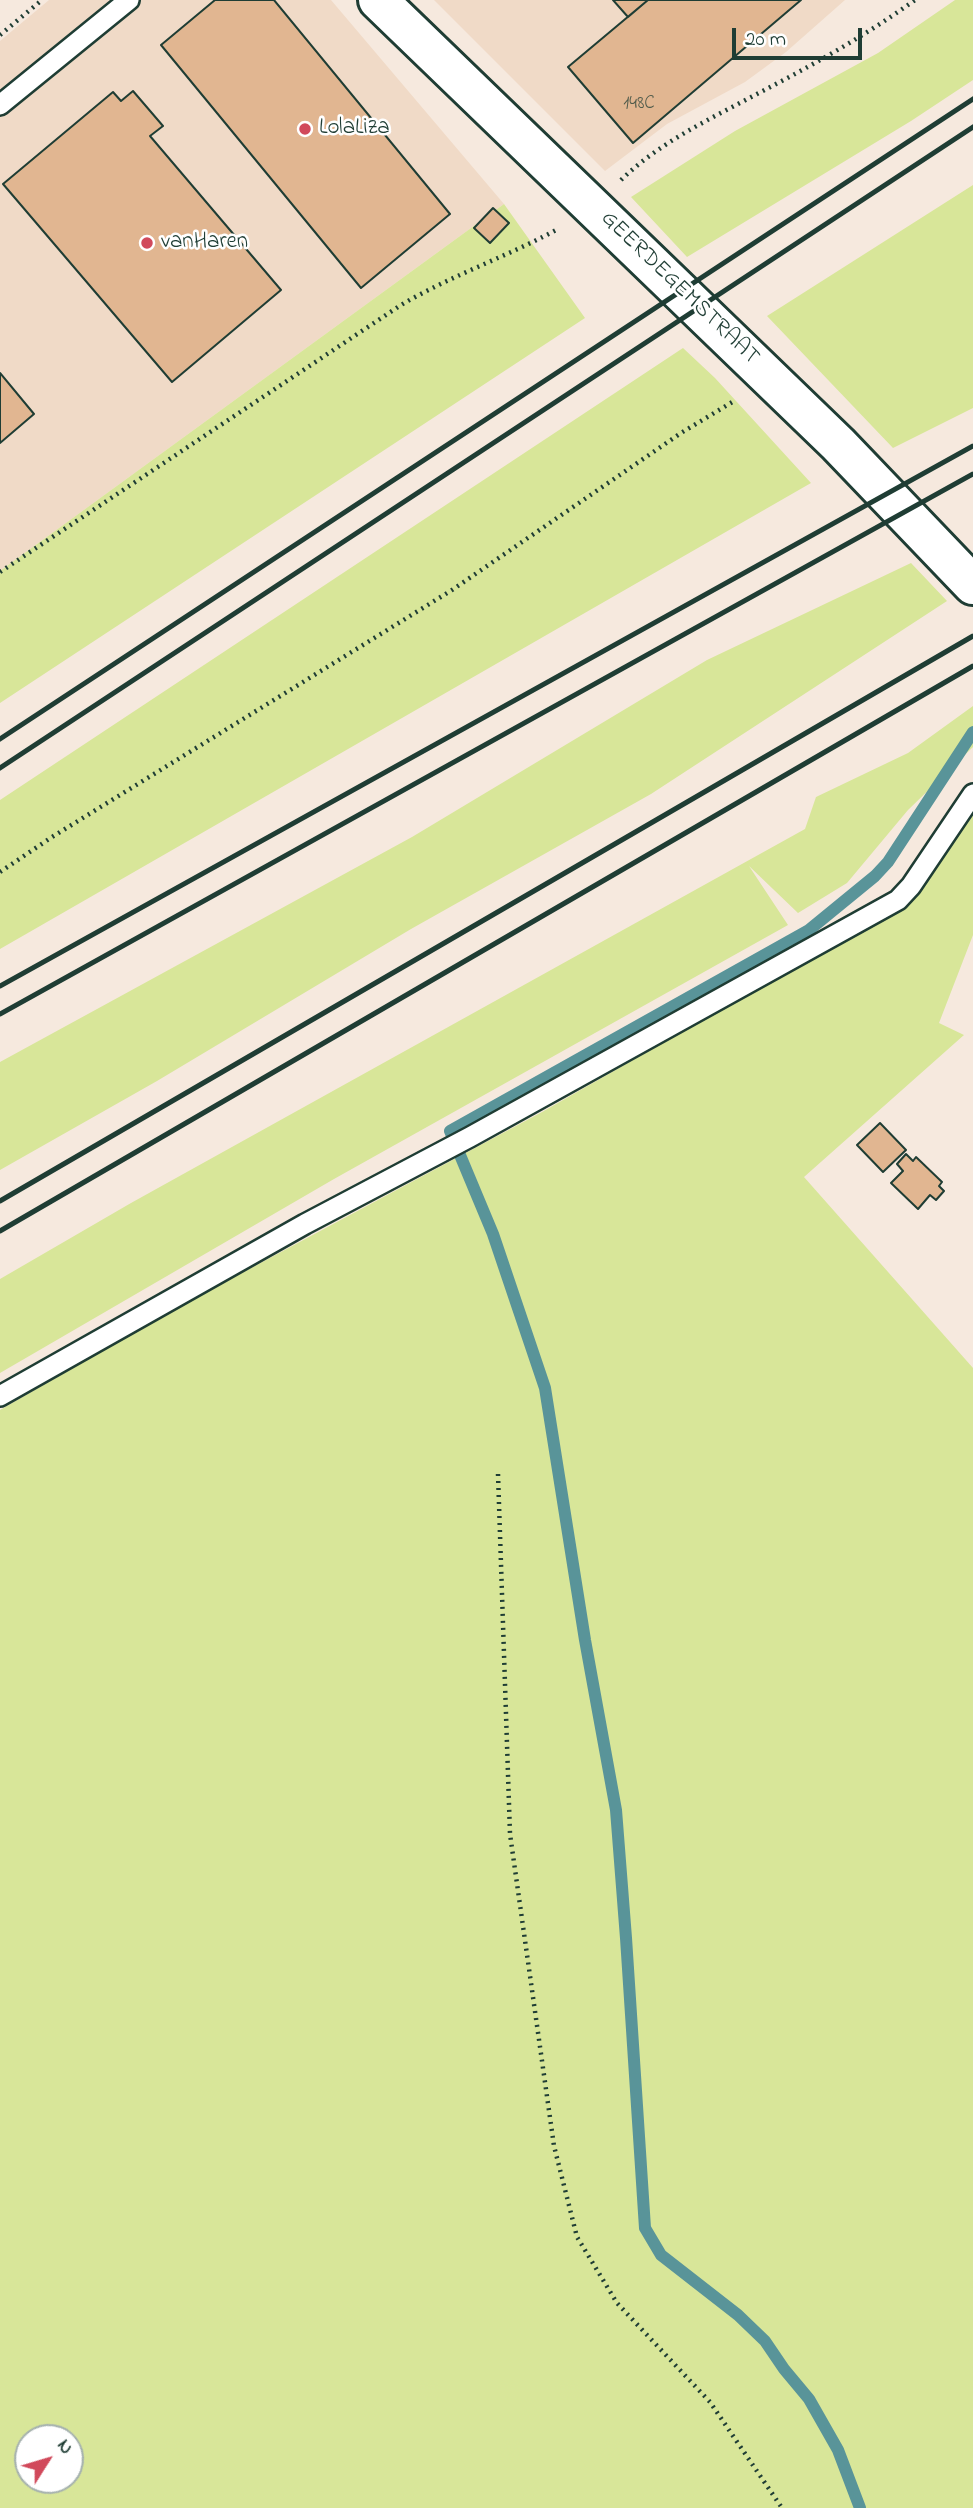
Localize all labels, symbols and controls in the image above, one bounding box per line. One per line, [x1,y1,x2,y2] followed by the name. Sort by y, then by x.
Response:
[735,14,864,58] scale bar
[745,25,786,55] text: 20 m
[623,94,655,116] house number: 148C
[319,115,390,143] place label: LolaLiza
[297,121,313,137] marker: LolaLiza
[594,206,764,372] street label: GEERDEGEMSTRAAT
[161,229,248,257] place label: vanHaren
[139,235,155,251] marker: vanHaren
[14,2424,84,2494] north arrow
[50,2434,79,2461] text: N

